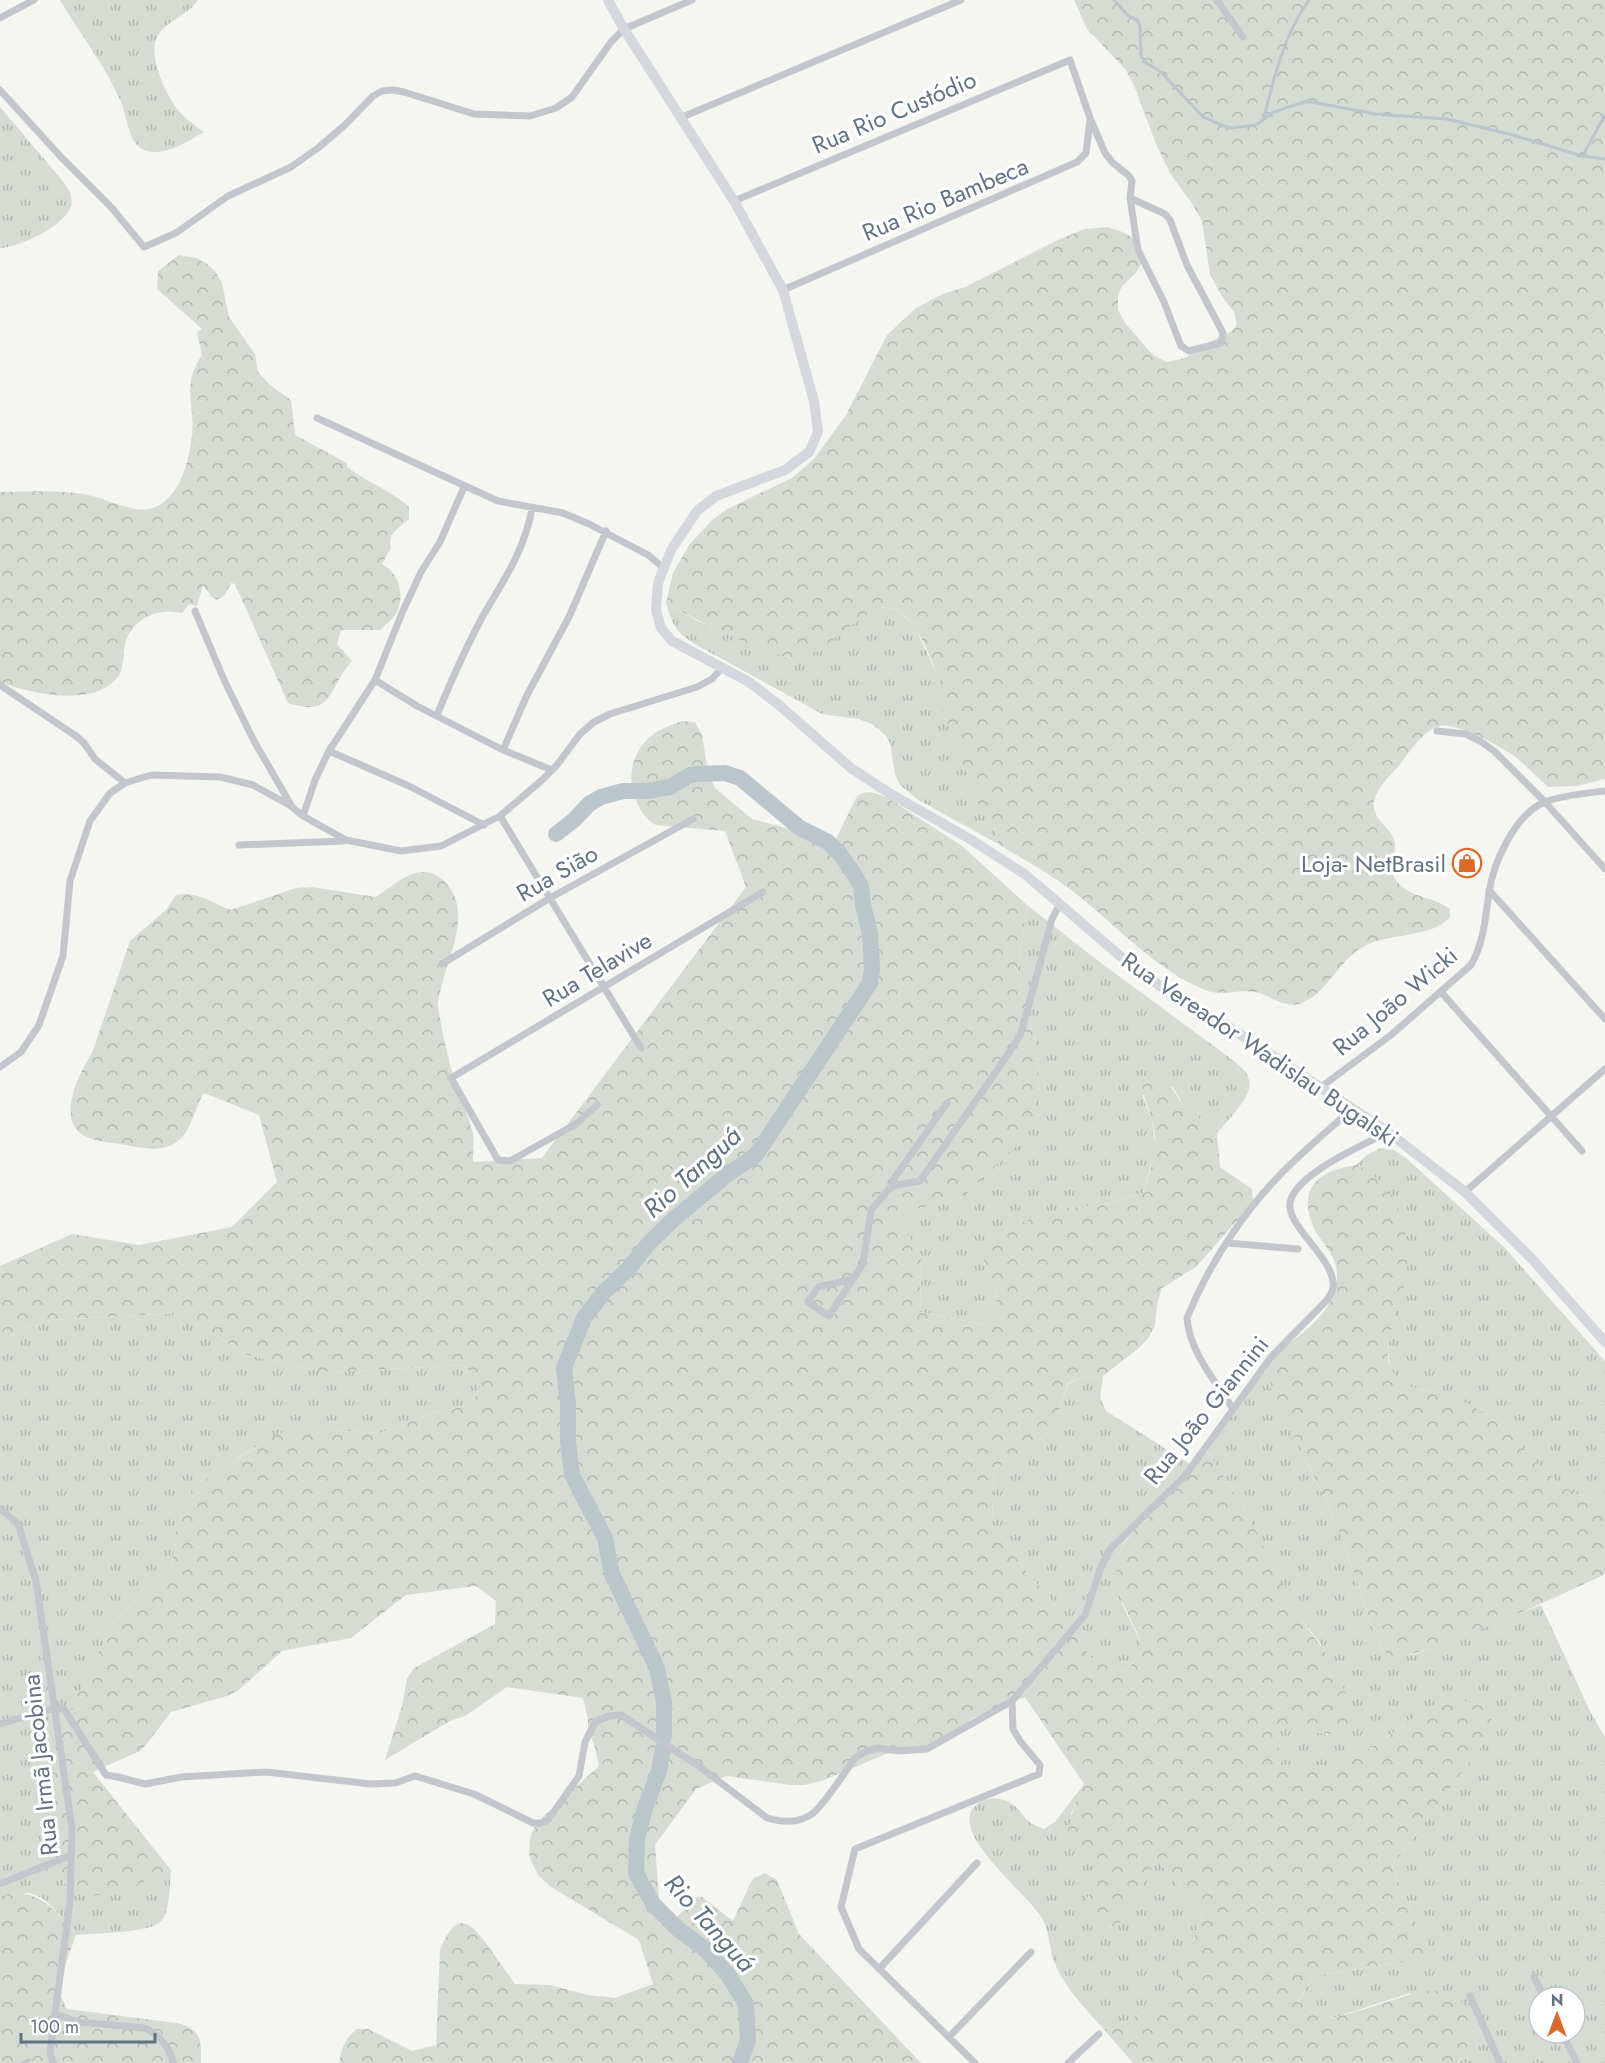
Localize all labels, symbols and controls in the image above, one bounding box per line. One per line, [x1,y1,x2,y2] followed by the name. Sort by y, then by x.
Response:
[806,62,982,162] street label: Rua Rio Custódio
[856,148,1034,250] street label: Rua Rio Bambeca
[510,836,604,910] street label: Rua Sião
[1301,846,1446,881] place label: Loja- NetBrasil
[1451,847,1483,879] shop icon: Loja- NetBrasil
[536,923,658,1015] street label: Rua Telavive
[1325,938,1465,1064] street label: Rua João Wicki
[1114,943,1406,1155] street label: Rua Vereador Wadislau Bugalski
[634,1117,750,1227] water label: Rio Tanguá
[1135,1328,1277,1492] street label: Rua João Giannini
[13,1672,67,1858] street label: Rua Irmã Jacobina
[655,1865,765,1981] water label: Rio Tanguá
[1527,1985,1587,2045] north arrow
[1551,1989,1563,2012] text: N
[21,2006,154,2044] scale bar
[30,2014,79,2040] text: 100 m

